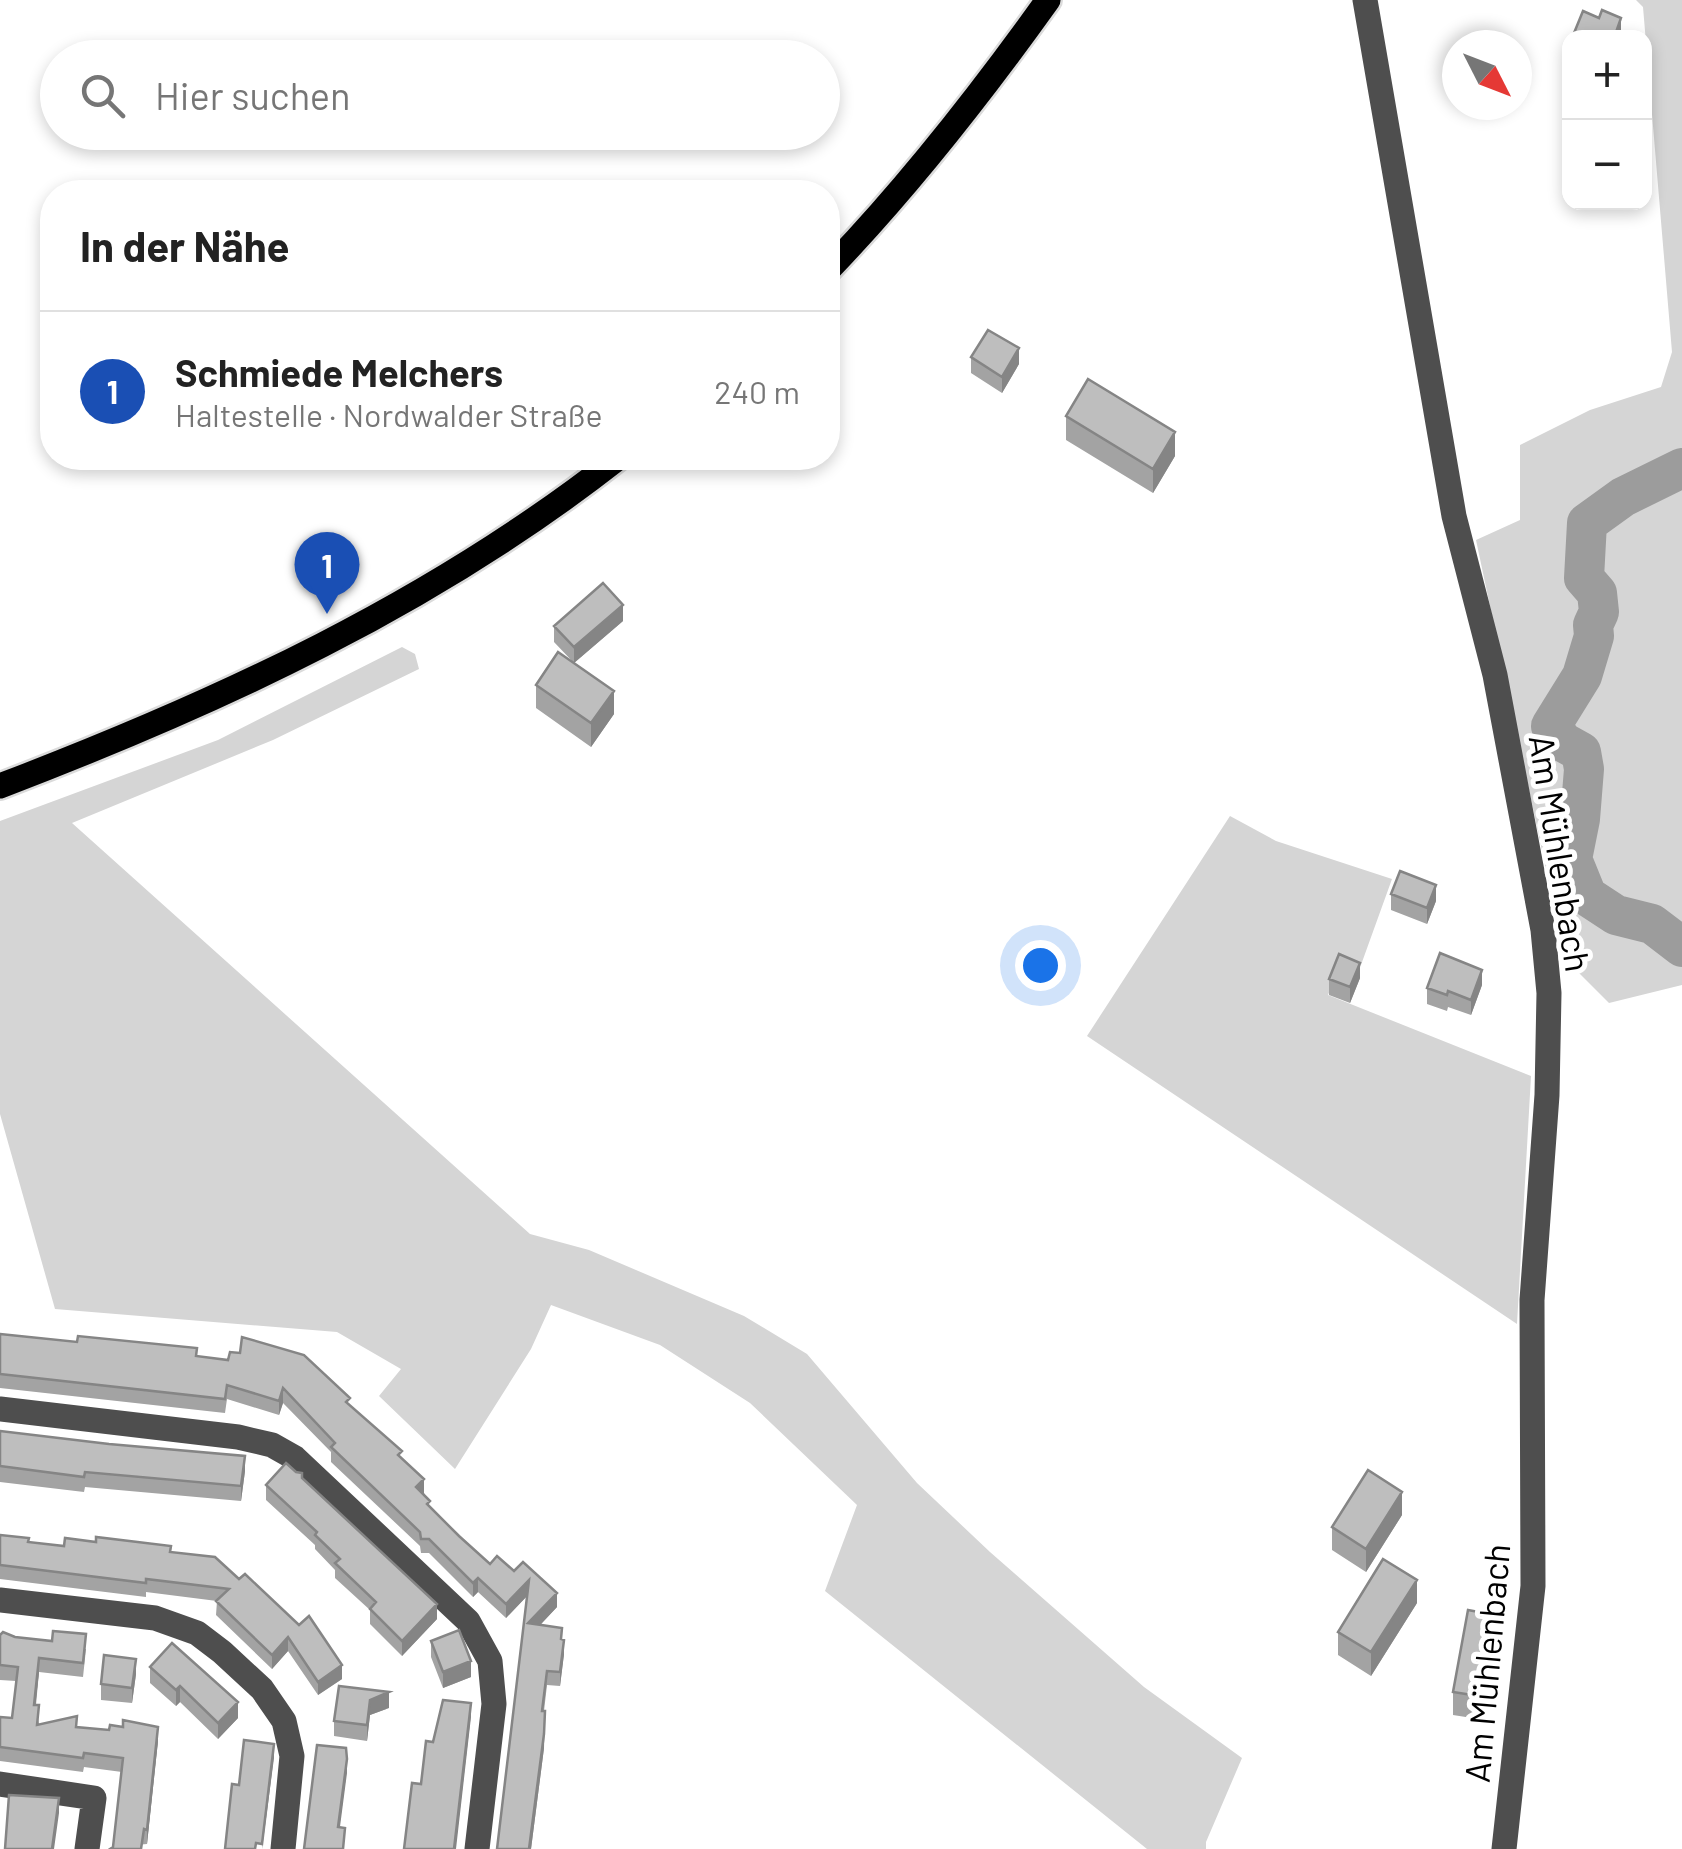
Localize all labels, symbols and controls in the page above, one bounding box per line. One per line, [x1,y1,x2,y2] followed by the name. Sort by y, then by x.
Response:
[1442,30,1532,120] north arrow
[1562,30,1652,210] map controls
[1562,30,1652,120] button: +
[40,40,840,150] search box
[75,68,130,123] icon: search
[155,72,351,118] text: Hier suchen
[1562,120,1652,210] button: −
[80,220,289,270] text: In der Nähe
[175,349,503,395] text: Schmiede Melchers
[107,372,118,410] text: 1
[714,372,800,410] text: 240 m
[175,395,603,433] text: Haltestelle · Nordwalder Straße
[294,532,360,614] pin: 1
[1522,731,1600,975] street label: Am Mühlenbach
[1015,940,1066,991] your location
[1455,1542,1517,1784] street label: Am Mühlenbach

